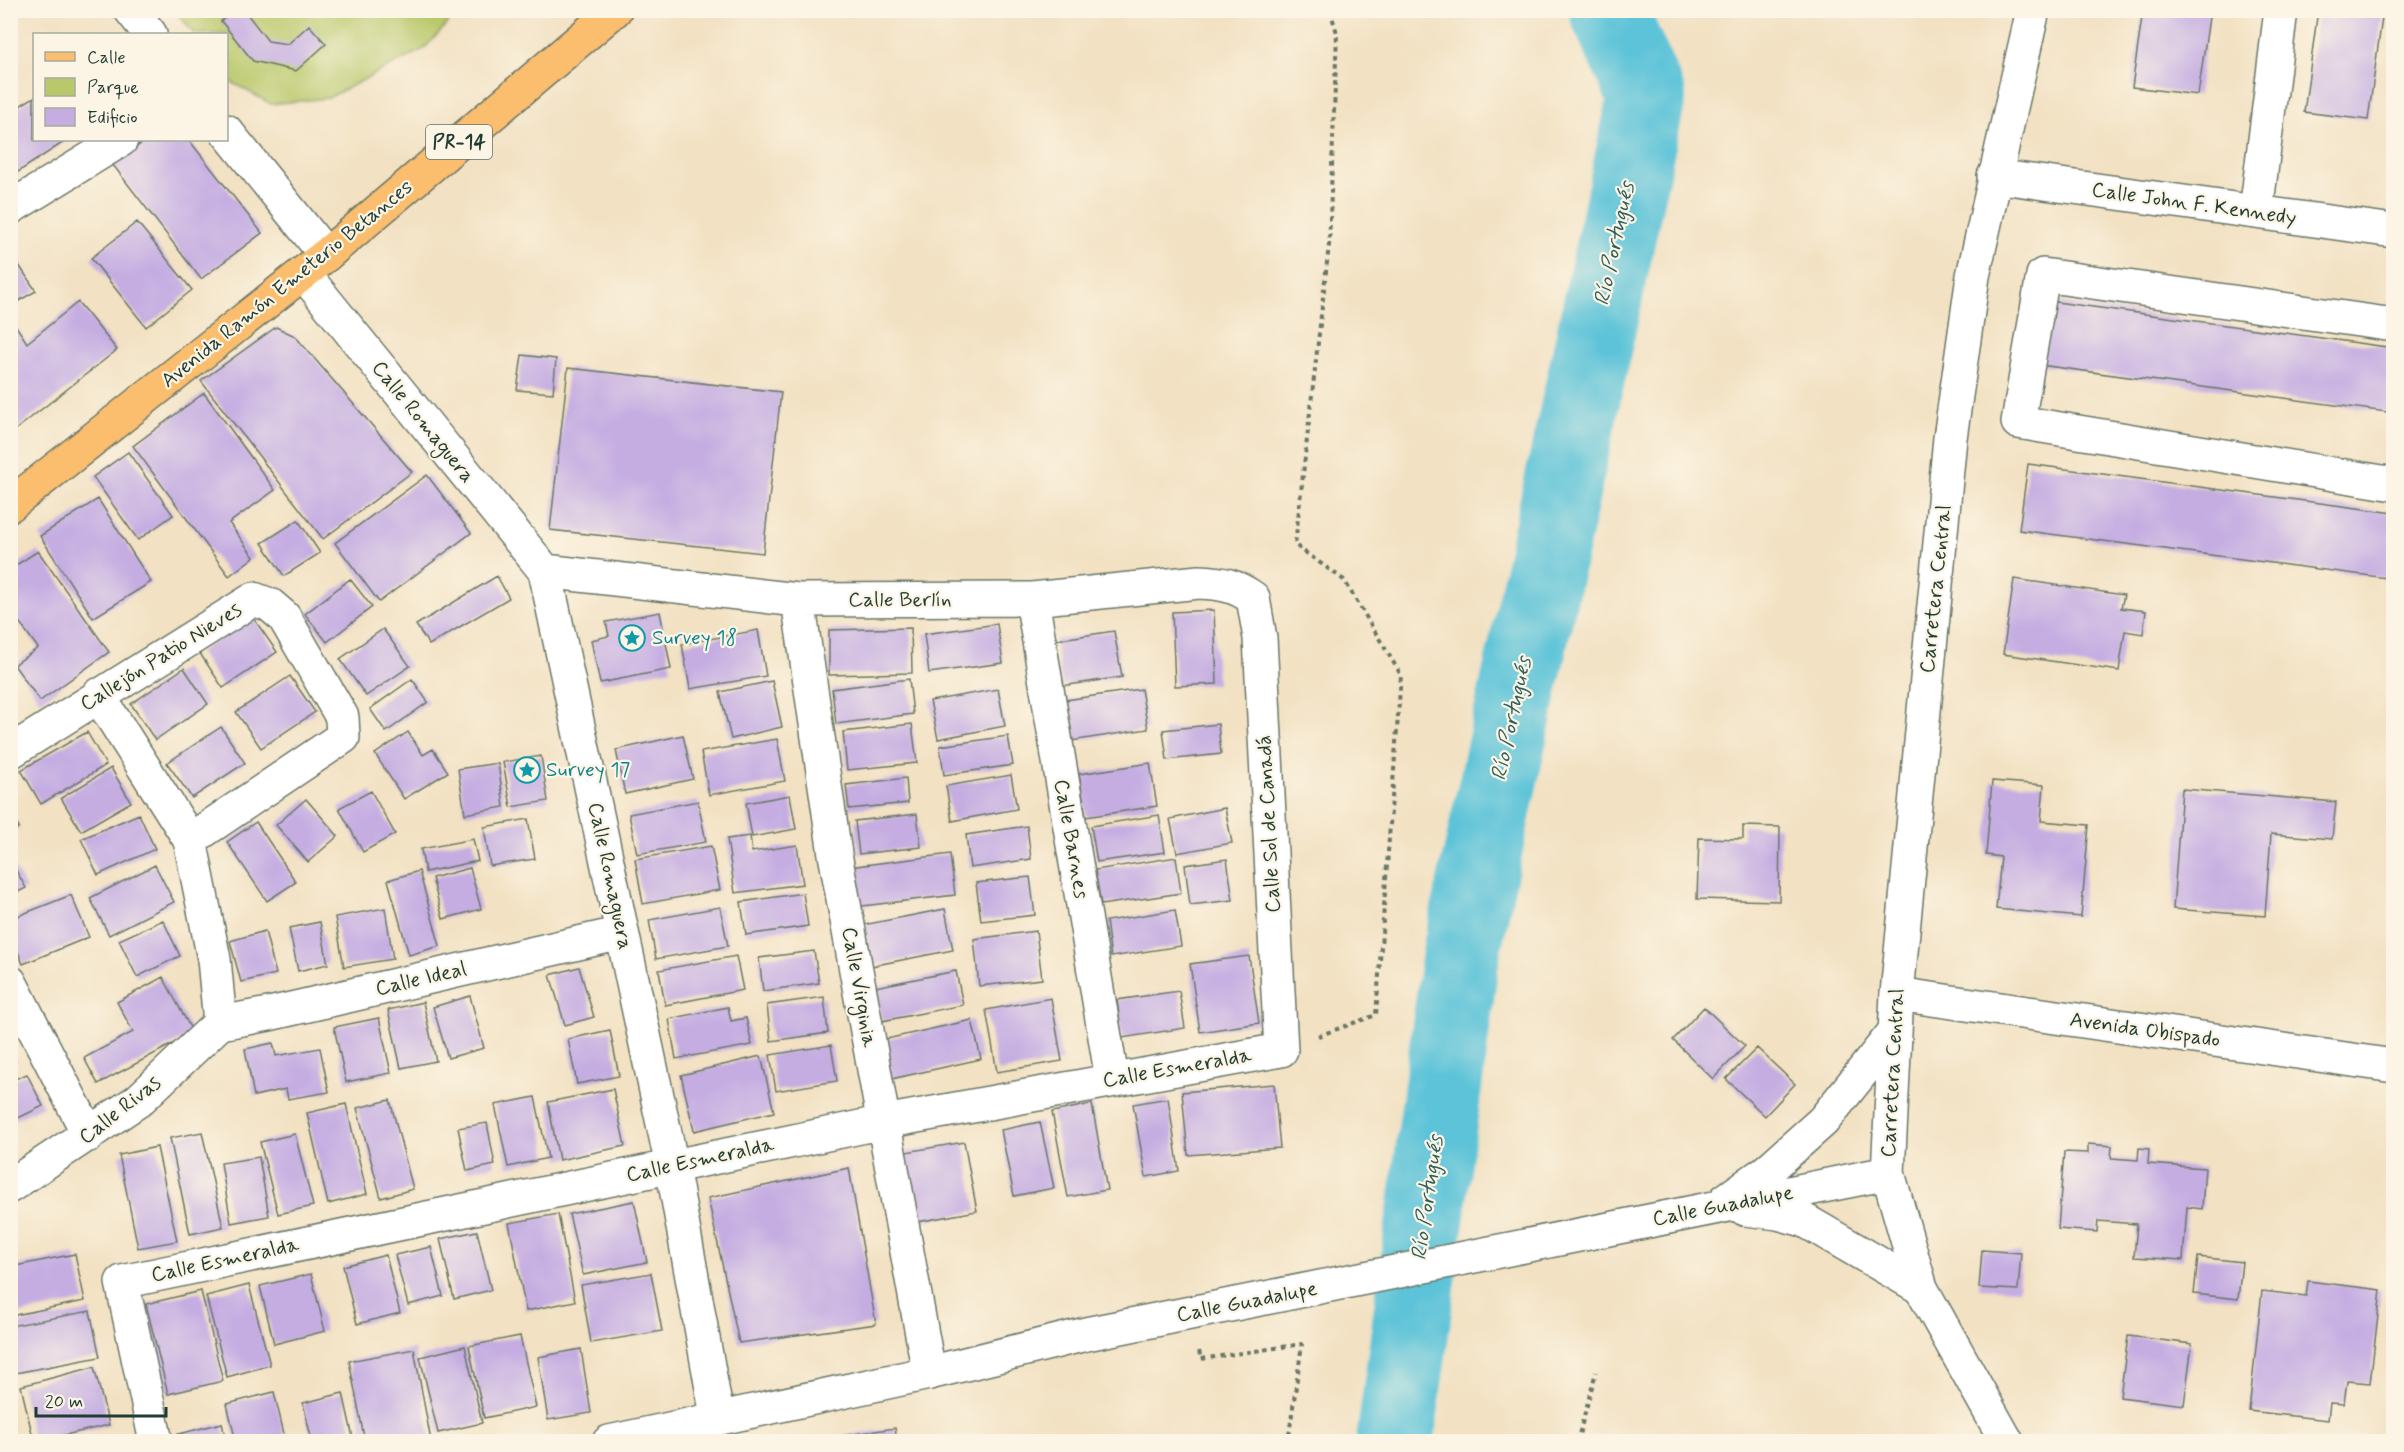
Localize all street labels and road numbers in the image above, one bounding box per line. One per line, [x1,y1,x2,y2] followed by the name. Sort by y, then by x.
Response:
[426,125,492,159] road number: PR-14
[155,173,419,395] street label: Avenida Ramón Emeterio Betances
[2090,176,2298,232] street label: Calle John F. Kennedy
[364,355,481,490] street label: Calle Romaguera
[1913,503,1959,675] street label: Carretera Central
[848,586,952,614] street label: Calle Berlín
[75,596,247,718] street label: Callejón Patio Nieves
[1250,734,1288,914] street label: Calle Sol de Canadá
[1047,777,1095,901] street label: Calle Barnes
[580,800,639,952] street label: Calle Romaguera
[834,925,883,1050] street label: Calle Virginia
[373,955,469,1003] street label: Calle Ideal
[1875,988,1911,1158] street label: Carretera Central
[2068,1006,2222,1054] street label: Avenida Obispado
[1101,1041,1254,1095] street label: Calle Esmeralda
[73,1069,167,1151] street label: Calle Rivas
[624,1131,777,1189] street label: Calle Esmeralda
[1650,1179,1796,1233] street label: Calle Guadalupe
[149,1231,302,1289] street label: Calle Esmeralda
[1174,1275,1320,1329] street label: Calle Guadalupe

